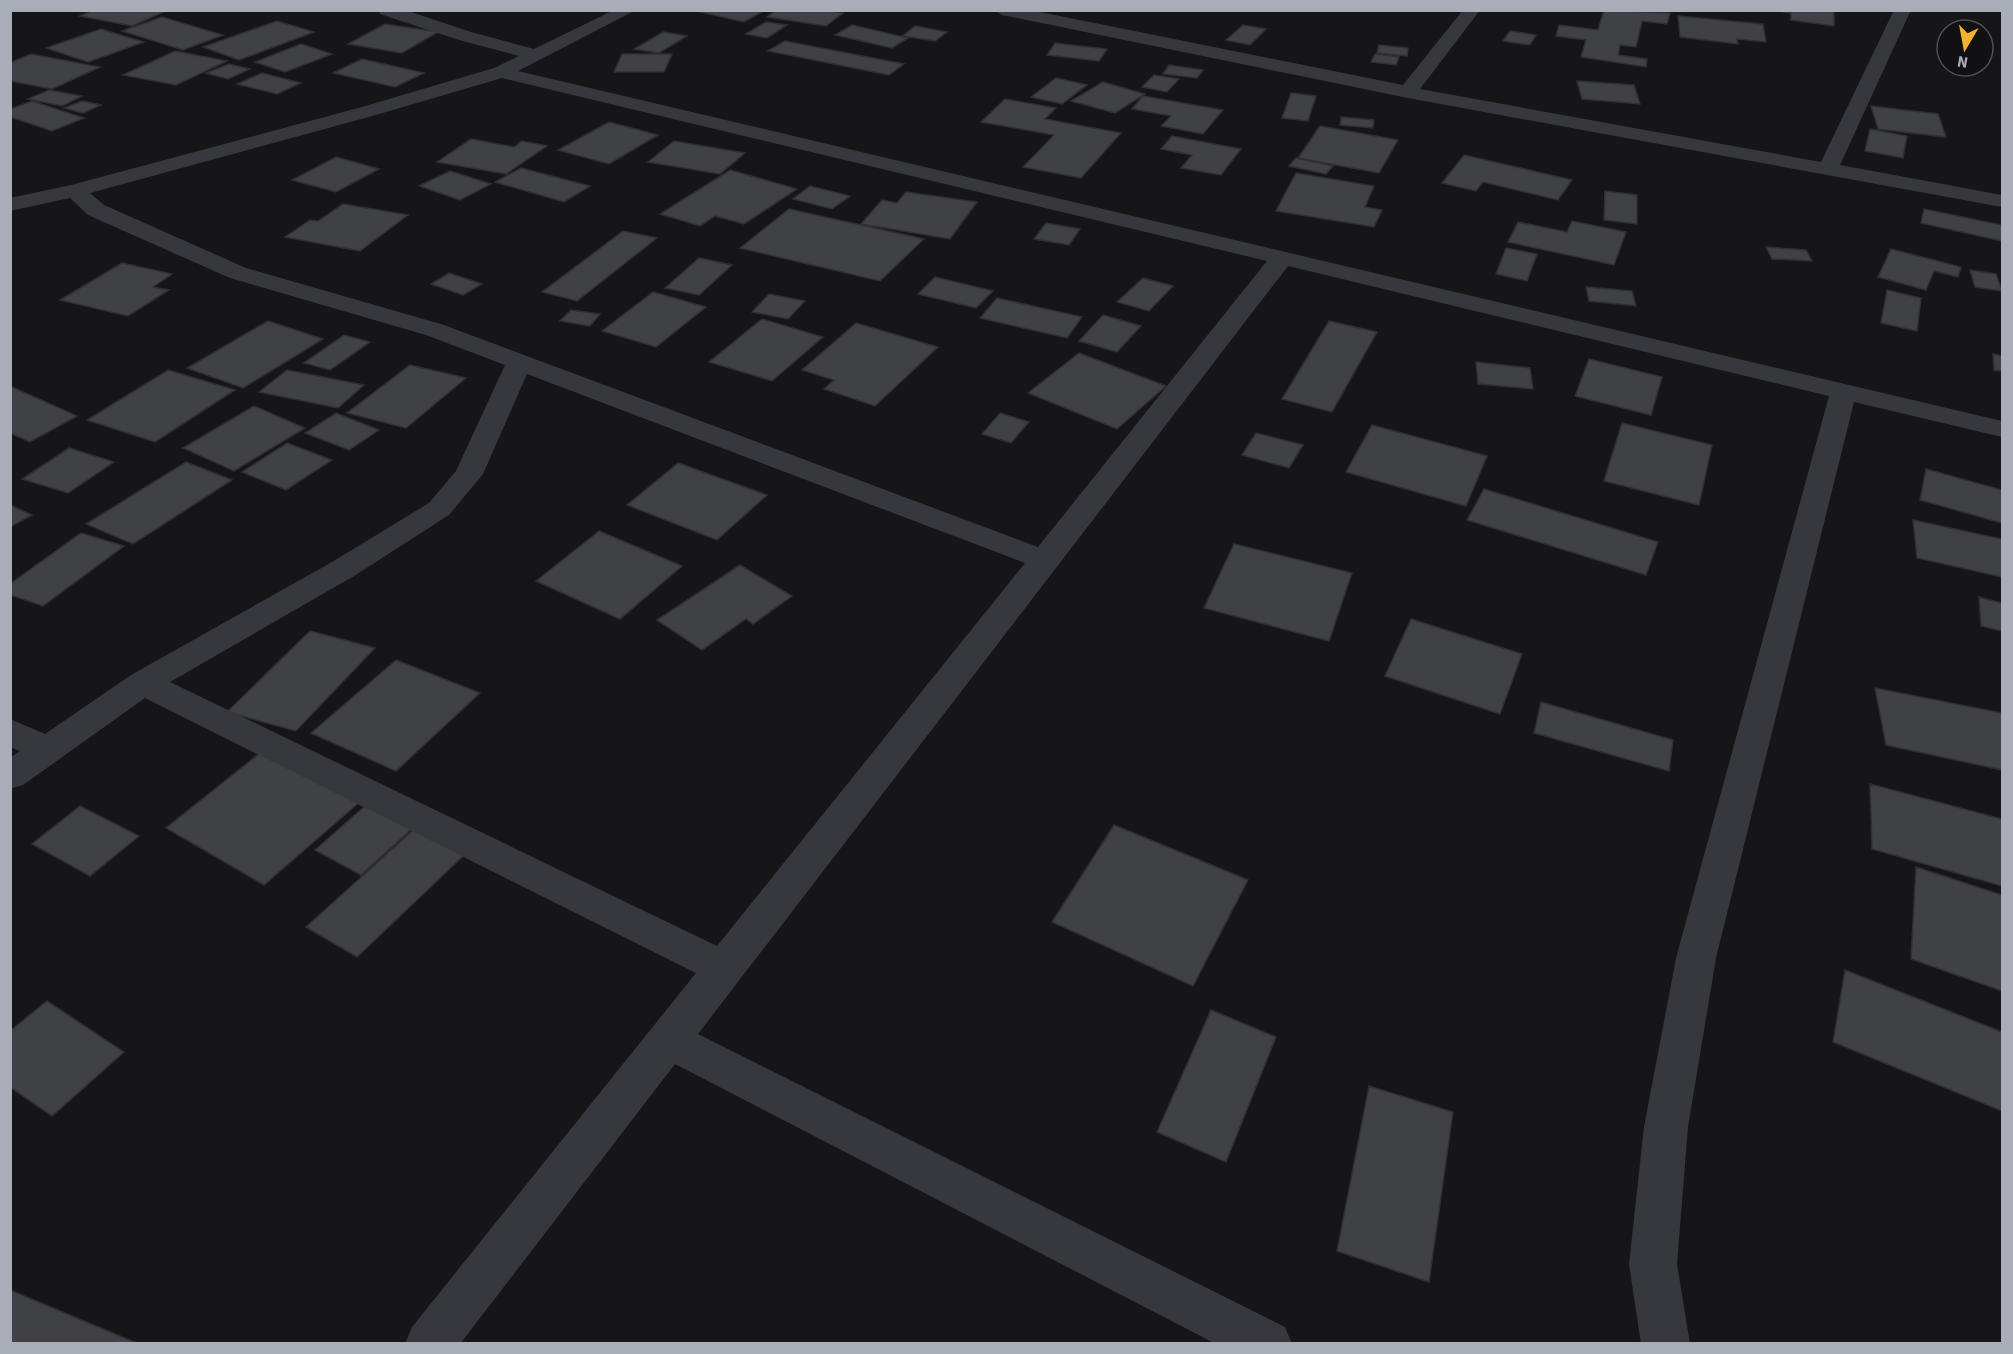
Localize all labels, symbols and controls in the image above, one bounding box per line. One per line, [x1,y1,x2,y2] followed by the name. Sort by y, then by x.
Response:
[1935,18,1995,78] north arrow
[1955,50,1970,74] text: N

